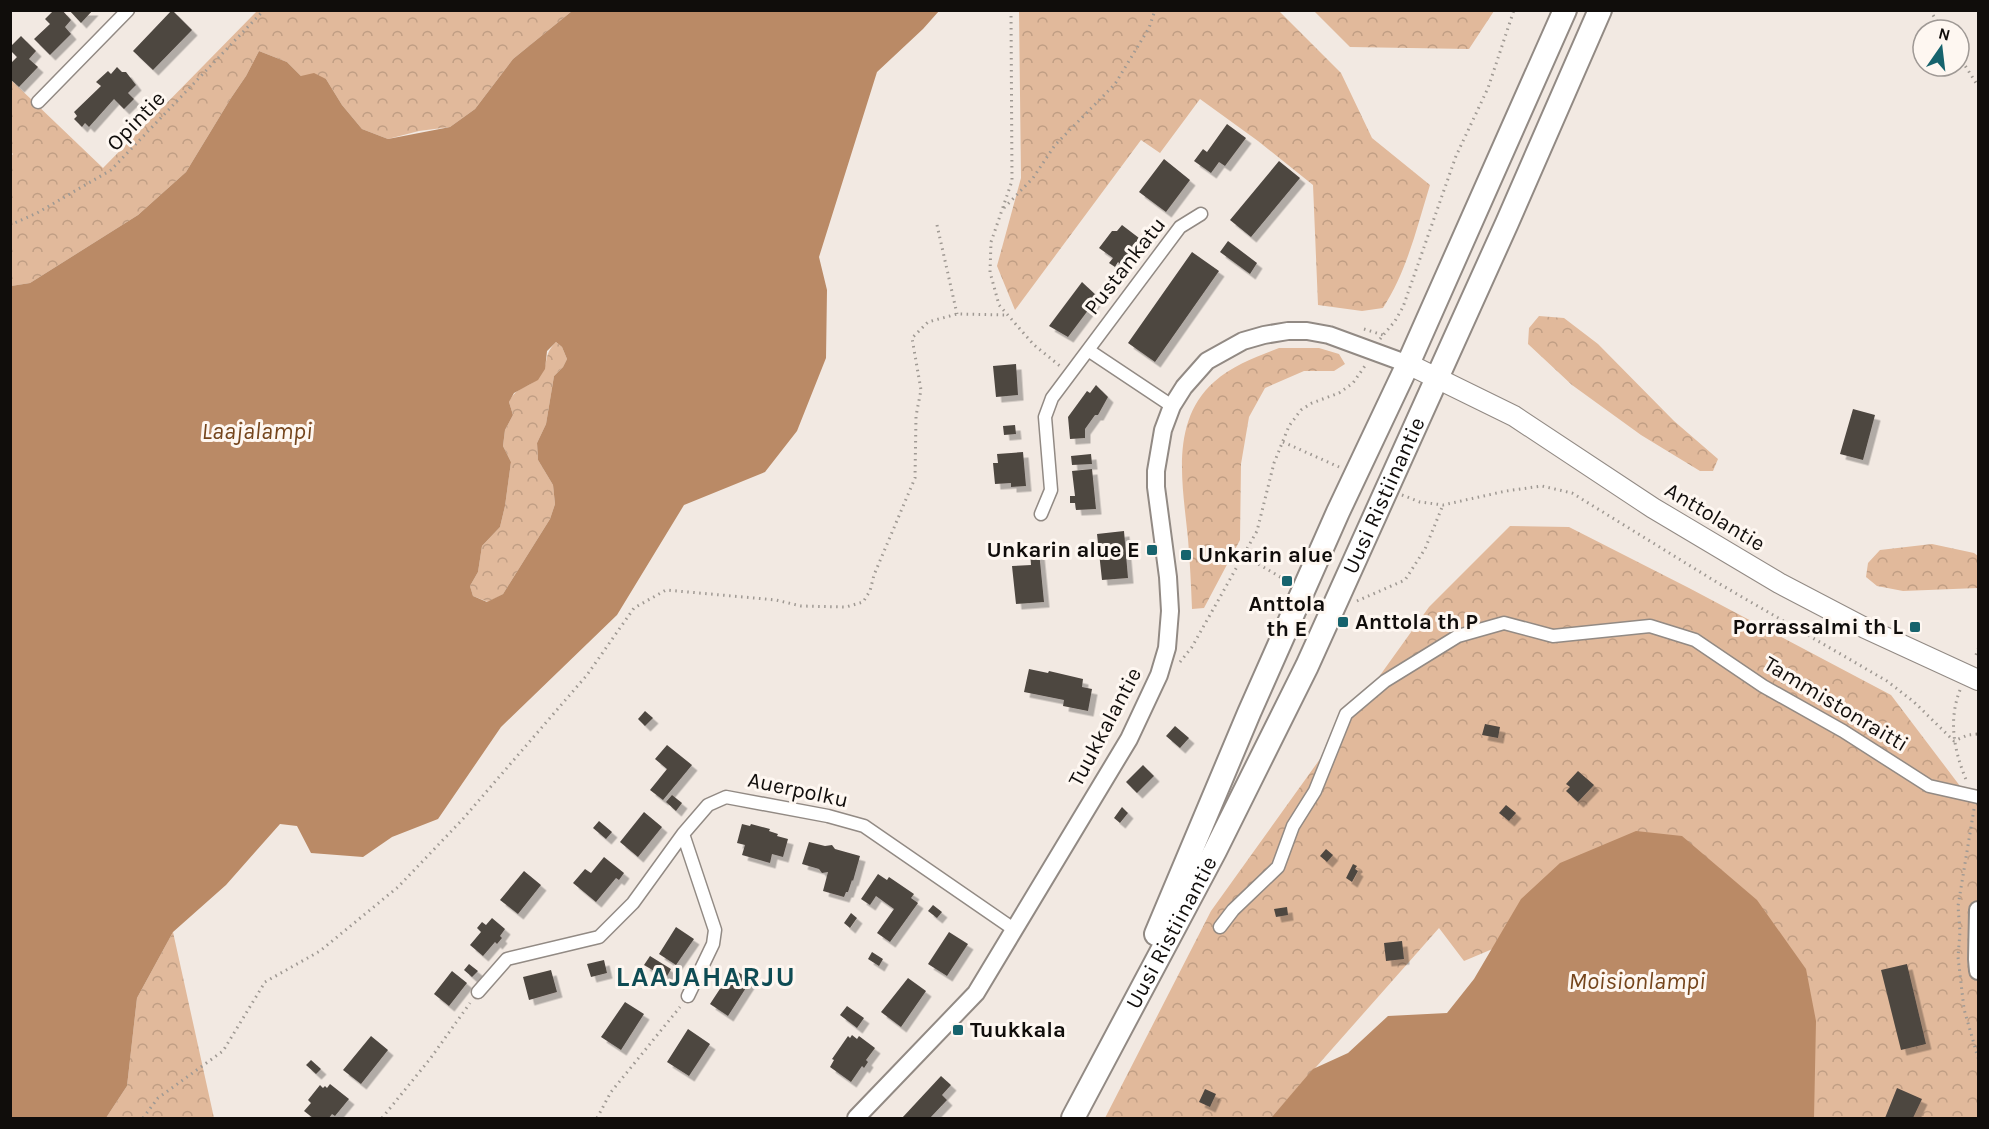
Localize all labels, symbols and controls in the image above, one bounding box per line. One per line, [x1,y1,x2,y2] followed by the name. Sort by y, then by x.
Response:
[1911,18,1971,78] north arrow
[1937,23,1952,45] text: N
[101,86,171,156] street label: Opintie
[1079,212,1171,320] street label: Pustankatu
[1337,413,1431,578] street label: Uusi Ristiinantie
[202,417,312,445] water label: Laajalampi
[1660,477,1770,557] street label: Anttolantie
[987,537,1140,563] place label: Unkarin alue E
[1198,542,1333,568] place label: Unkarin alue
[1145,543,1159,557] marker: Unkarin alue E
[1179,548,1193,562] marker: Unkarin alue
[1280,574,1294,588] marker: Anttola th E
[1249,591,1325,642] place label: Anttola th E
[1355,609,1478,635] place label: Anttola th P
[1732,614,1903,640] place label: Porrassalmi th L
[1336,615,1350,629] marker: Anttola th P
[1908,620,1922,634] marker: Porrassalmi th L
[1759,651,1913,757] street label: Tammistonraitti
[1063,663,1147,791] street label: Tuukkalantie
[745,767,851,813] street label: Auerpolku
[1120,852,1223,1013] street label: Uusi Ristiinantie
[616,960,796,993] district label: LAAJAHARJU
[1569,967,1705,995] water label: Moisionlampi
[970,1017,1066,1043] place label: Tuukkala
[951,1023,965,1037] marker: Tuukkala

